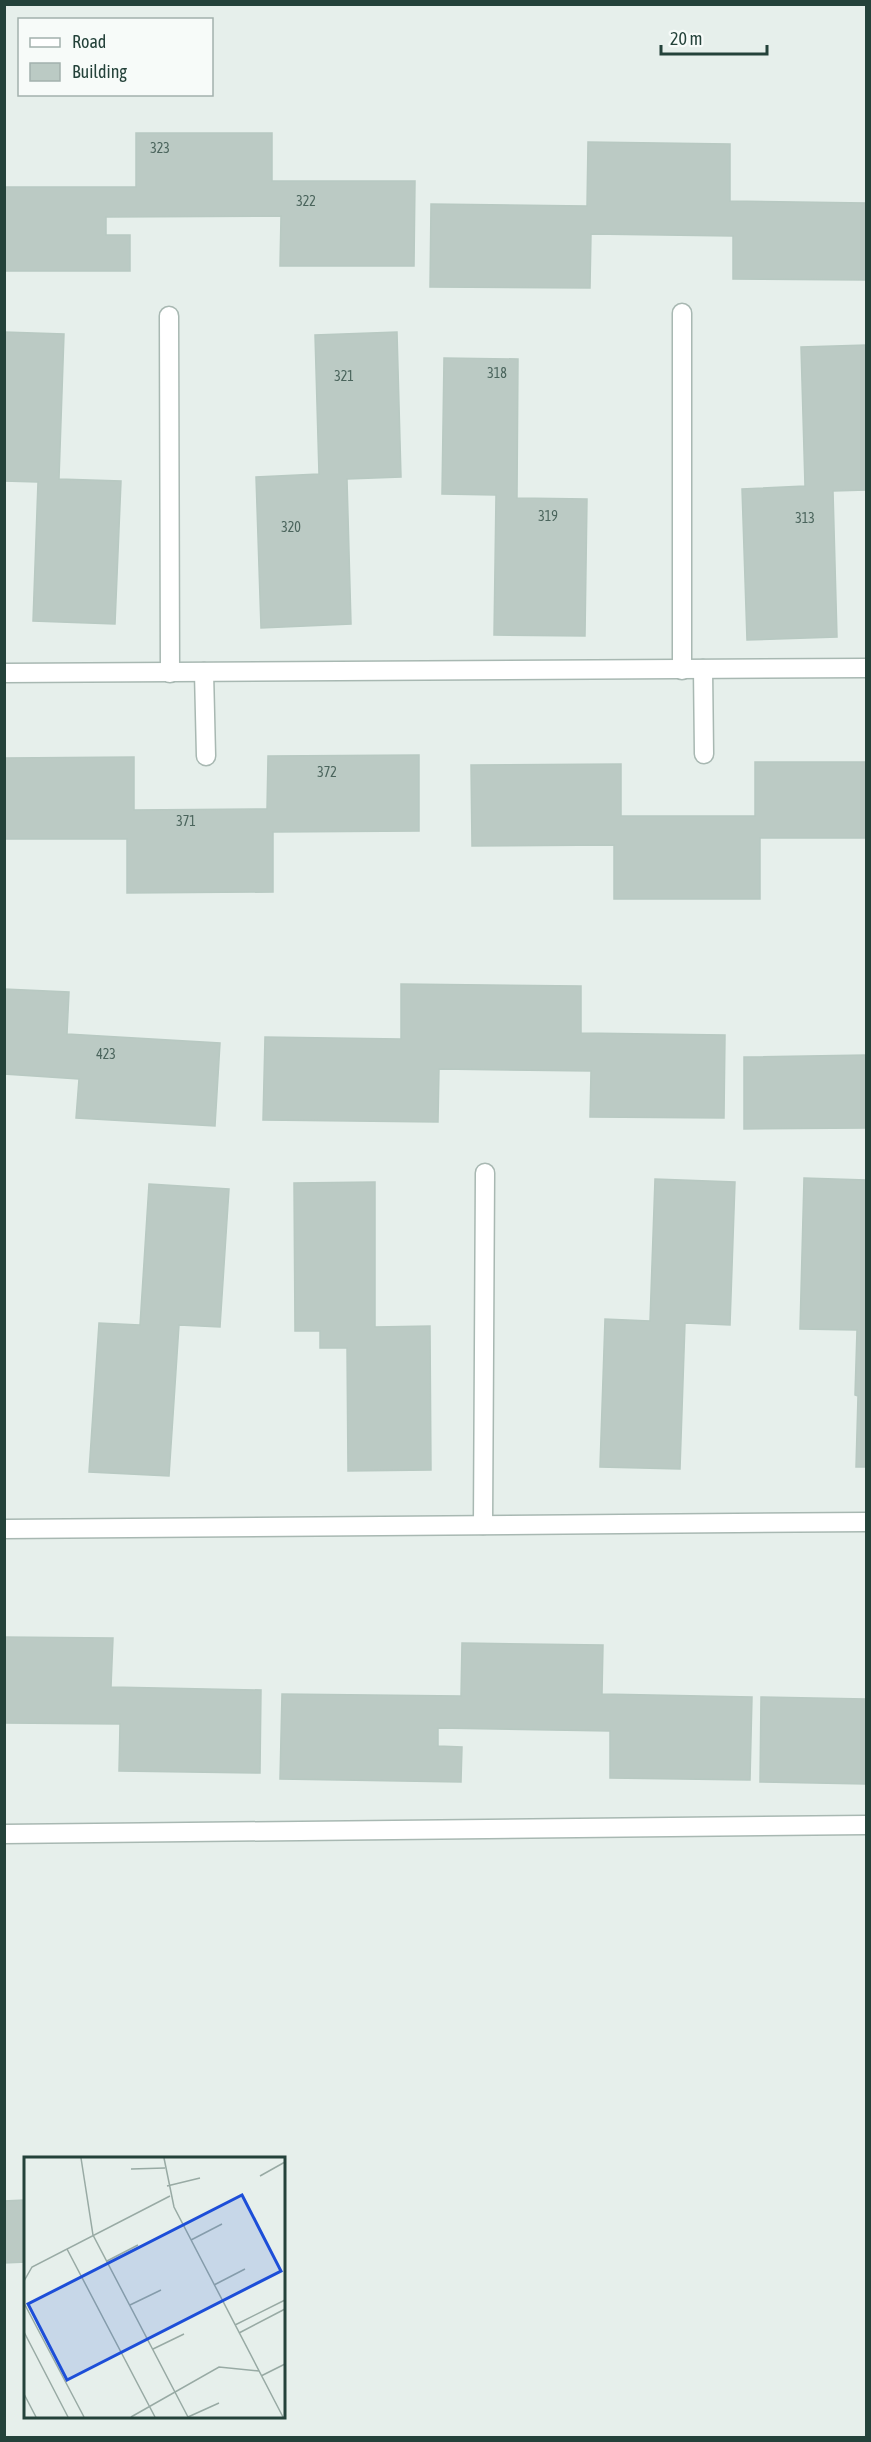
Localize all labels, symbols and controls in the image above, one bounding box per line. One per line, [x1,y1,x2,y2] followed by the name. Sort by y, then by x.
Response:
[18,18,213,96] legend
[661,18,768,56] scale bar
[670,28,702,49] text: 20 m
[72,31,106,52] text: Road
[72,61,127,82] text: Building
[150,140,170,156] house number: 323
[296,193,316,209] house number: 322
[487,365,507,381] house number: 318
[334,368,354,384] house number: 321
[538,508,558,524] house number: 319
[795,510,815,526] house number: 313
[281,519,301,535] house number: 320
[317,764,337,780] house number: 372
[176,813,196,829] house number: 371
[96,1046,116,1062] house number: 423
[24,2157,285,2418] inset map

